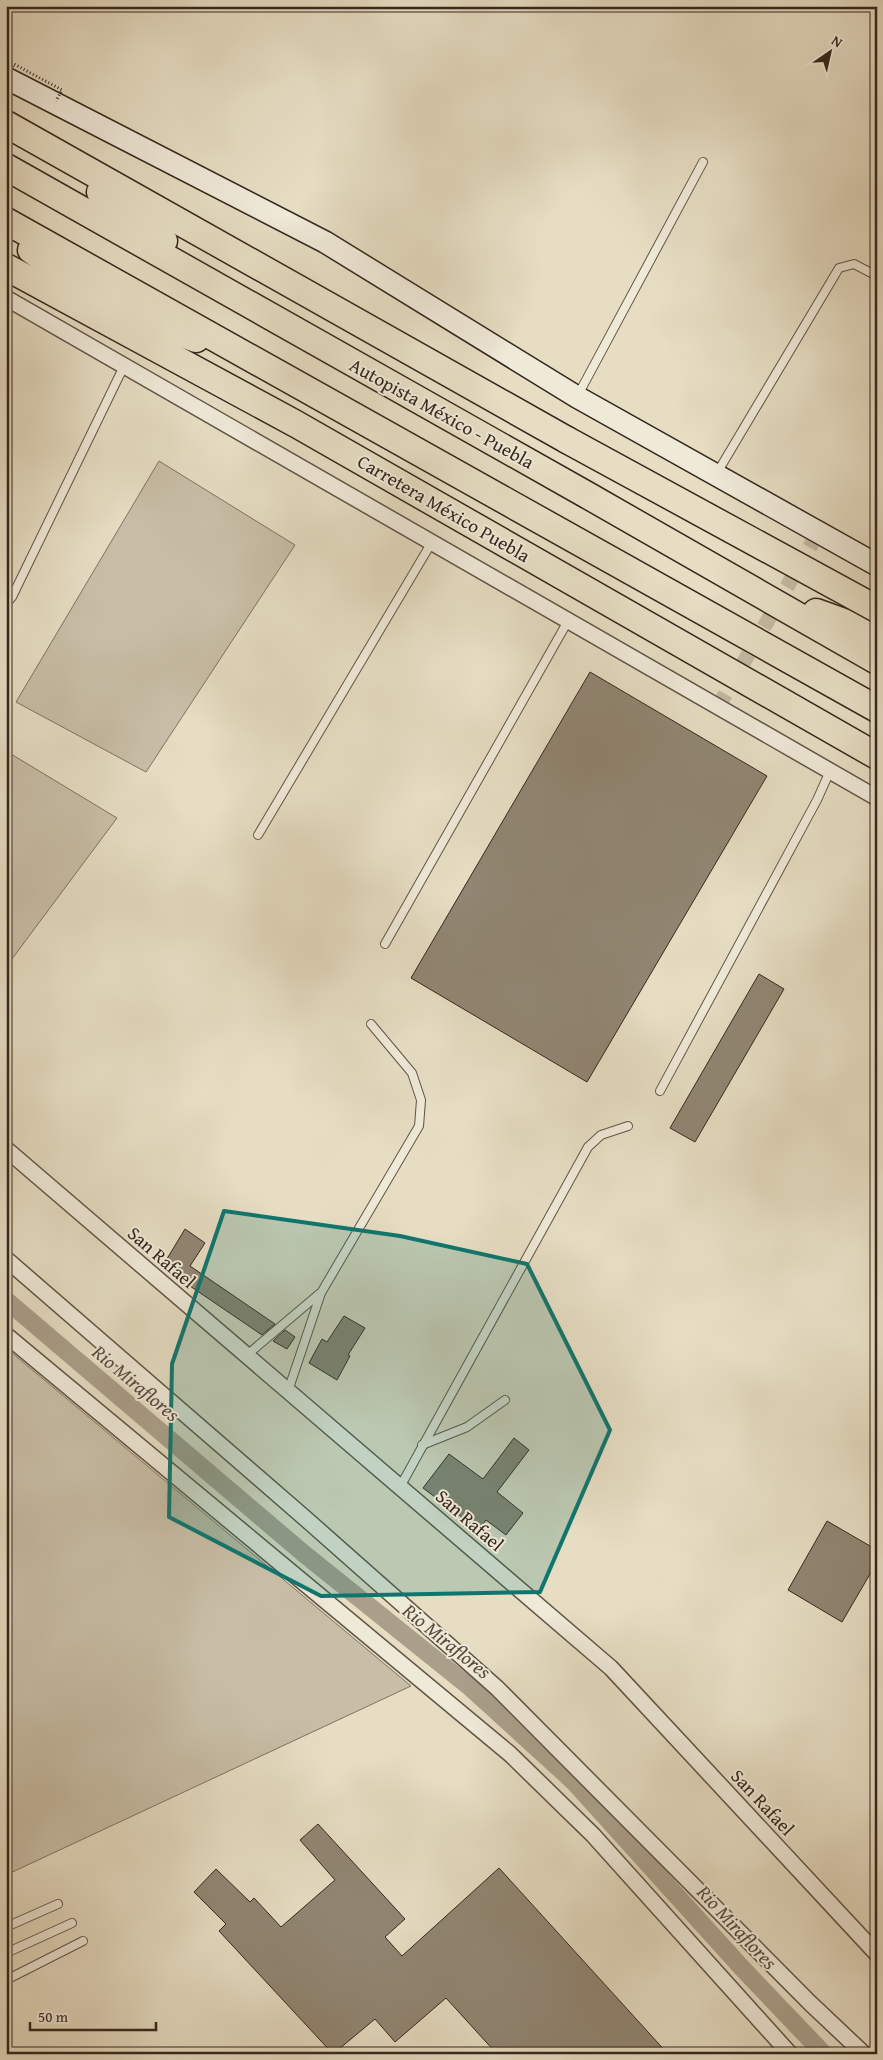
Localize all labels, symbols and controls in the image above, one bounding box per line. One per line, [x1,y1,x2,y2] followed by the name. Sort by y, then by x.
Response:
[806,28,856,78] north arrow
[828,30,847,52] text: N
[345,351,539,475] street label: Autopista México - Puebla
[352,447,536,569] street label: Carretera México Puebla
[122,1219,202,1295] street label: San Rafael
[86,1337,187,1428] water label: Rio Miraflores
[430,1482,510,1558] street label: San Rafael
[396,1595,498,1686] water label: Rio Miraflores
[725,1762,801,1842] street label: San Rafael
[690,1877,785,1976] water label: Rio Miraflores
[30,2000,156,2032] scale bar
[38,2006,69,2027] text: 50 m

